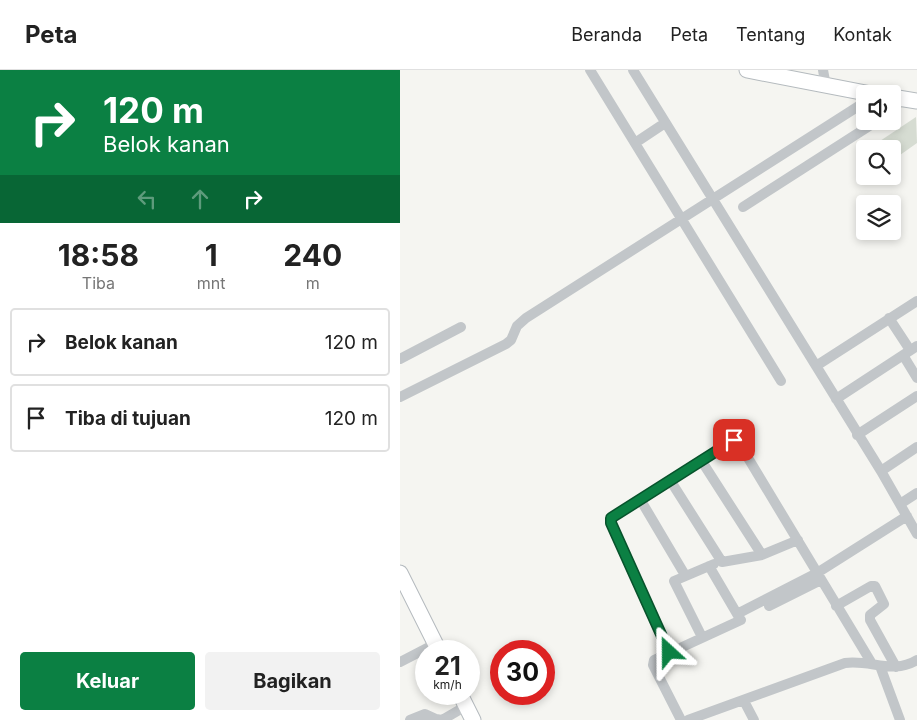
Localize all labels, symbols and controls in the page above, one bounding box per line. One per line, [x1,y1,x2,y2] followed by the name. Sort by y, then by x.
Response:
[25,20,78,49] text: Peta
[571,24,642,45] text: Beranda
[670,24,708,45] text: Peta
[736,24,805,45] text: Tentang
[833,24,892,45] text: Kontak
[856,85,901,240] map controls
[856,85,901,130] button: sound
[103,89,204,131] text: 120 m
[20,90,85,155] icon: right
[103,131,230,157] text: Belok kanan
[856,140,901,185] button: search
[133,185,161,213] icon: left
[186,185,214,213] icon: ahead
[239,185,267,213] icon: right
[856,195,901,240] button: layers
[58,237,139,273] text: 18:58
[205,237,218,273] text: 1
[283,237,342,273] text: 240
[82,273,115,293] text: Tiba
[197,273,225,293] text: mnt
[306,273,320,293] text: m
[22,328,50,356] icon: right
[65,331,178,354] text: Belok kanan
[325,331,378,354] text: 120 m
[22,404,50,432] icon: arrive
[65,407,191,430] text: Tiba di tujuan
[325,407,378,430] text: 120 m
[713,419,755,461] pin
[720,426,748,454] icon: arrive
[642,625,694,677] position arrow
[490,640,555,705] speed limit sign: 30
[434,651,461,681] text: 21
[20,652,195,710] button: Keluar
[205,652,380,710] button: Bagikan
[433,677,462,692] text: km/h

